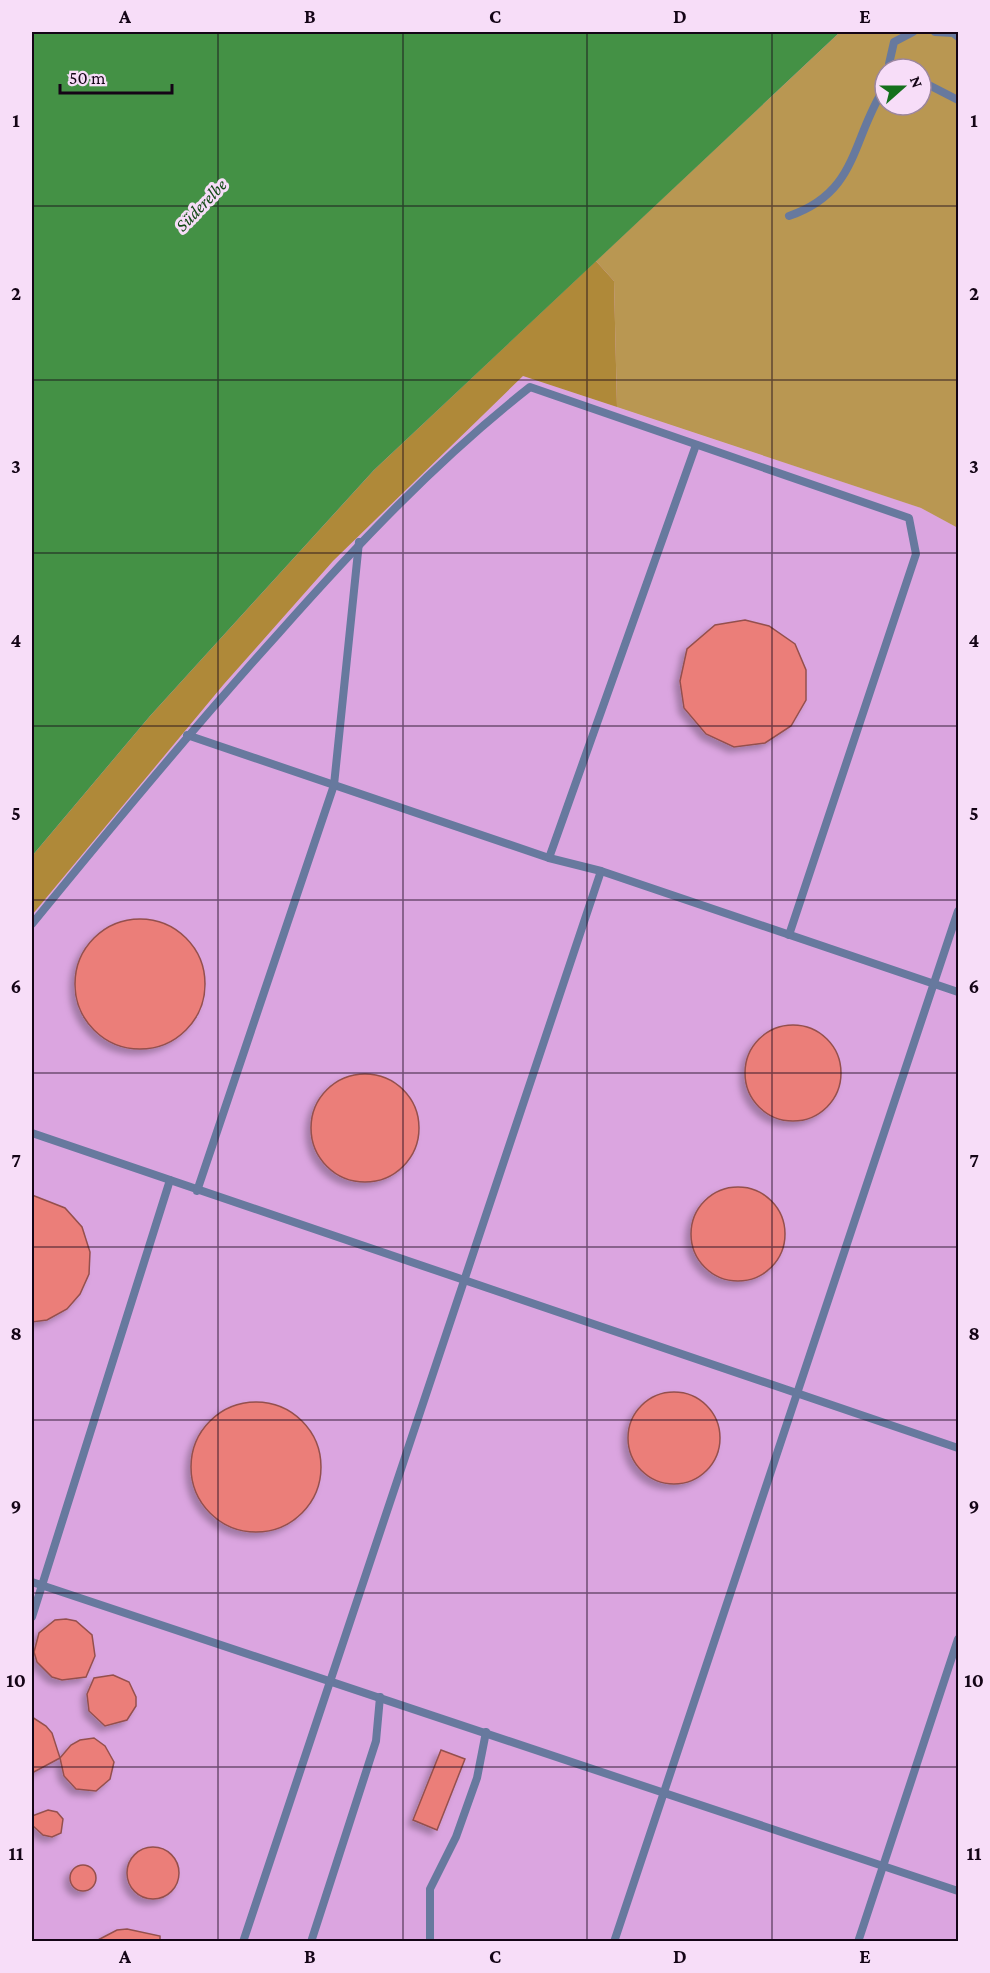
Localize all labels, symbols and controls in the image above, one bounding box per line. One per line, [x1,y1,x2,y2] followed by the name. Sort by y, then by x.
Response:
[118,5,132,27] text: A
[304,5,316,27] text: B
[489,5,501,27] text: C
[673,5,687,27] text: D
[859,5,871,27] text: E
[60,57,172,95] scale bar
[873,57,933,117] north arrow
[69,68,106,88] text: 50 m
[907,74,926,90] text: N
[12,109,20,131] text: 1
[970,109,978,131] text: 1
[171,175,231,235] water label: Süderelbe
[11,282,21,304] text: 2
[969,282,979,304] text: 2
[11,455,21,477] text: 3
[969,455,979,477] text: 3
[11,629,22,651] text: 4
[969,629,980,651] text: 4
[11,802,21,824] text: 5
[969,802,979,824] text: 5
[11,975,21,997] text: 6
[969,975,979,997] text: 6
[11,1149,21,1171] text: 7
[969,1149,979,1171] text: 7
[10,1322,22,1344] text: 8
[968,1322,980,1344] text: 8
[11,1495,21,1517] text: 9
[969,1495,979,1517] text: 9
[6,1669,26,1691] text: 10
[964,1669,984,1691] text: 10
[9,1842,24,1864] text: 11
[967,1842,982,1864] text: 11
[118,1945,132,1967] text: A
[304,1945,316,1967] text: B
[489,1945,501,1967] text: C
[673,1945,687,1967] text: D
[859,1945,871,1967] text: E

